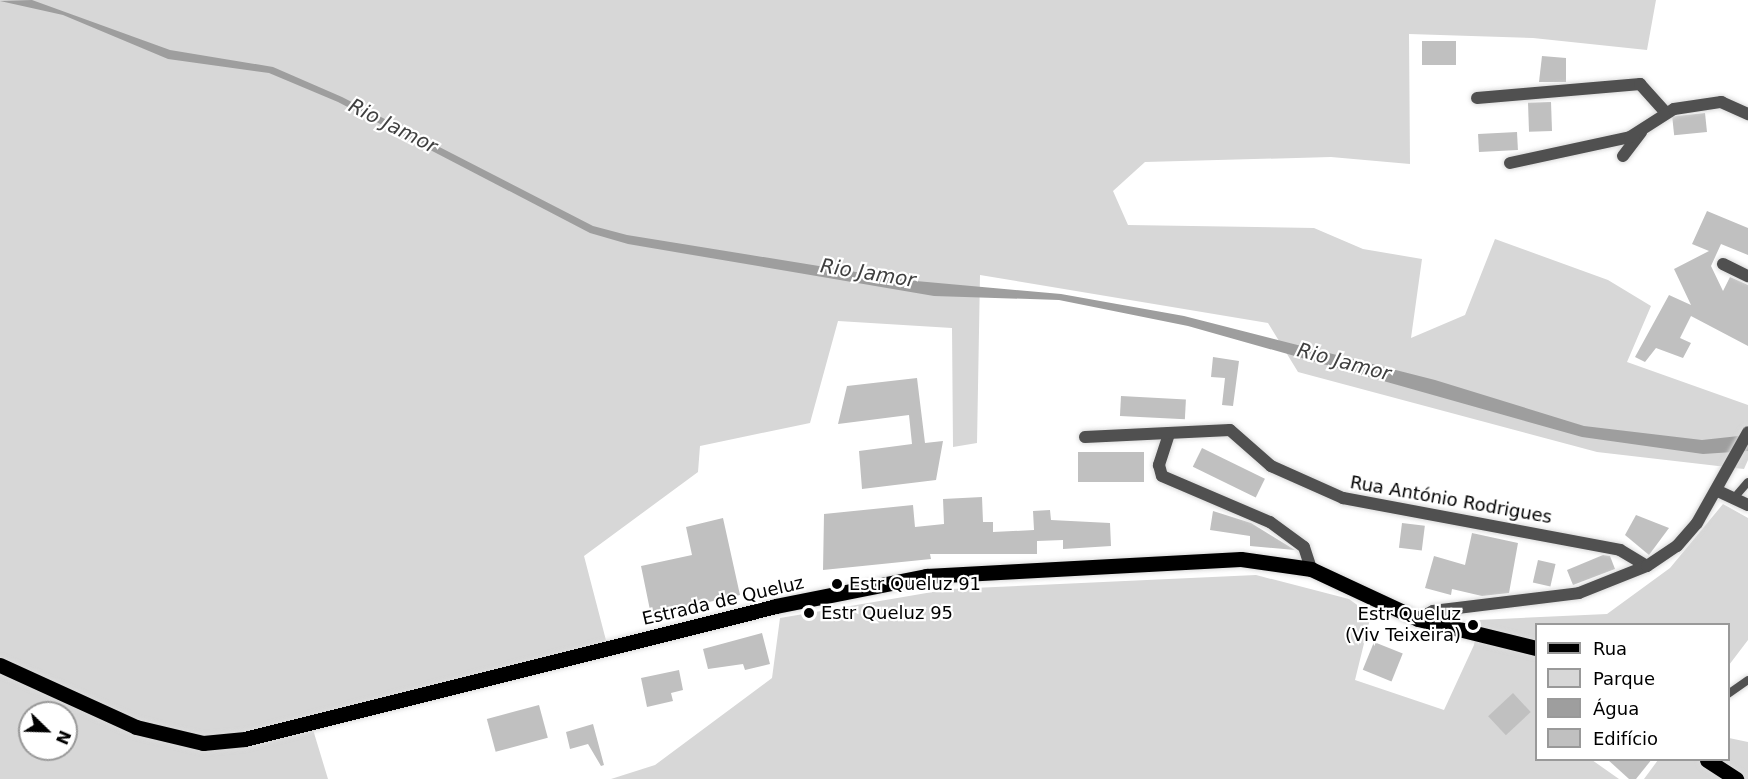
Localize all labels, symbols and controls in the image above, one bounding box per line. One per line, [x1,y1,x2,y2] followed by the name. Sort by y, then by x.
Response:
[345,93,441,159] water label: Rio Jamor
[819,254,917,292] water label: Rio Jamor
[1294,338,1394,386] water label: Rio Jamor
[1348,472,1554,528] street label: Rua António Rodrigues
[640,572,806,630] street label: Estrada de Queluz
[849,573,981,595] place label: Estr Queluz 91
[830,577,844,591] marker: Estr Queluz 91
[821,602,953,624] place label: Estr Queluz 95
[1345,604,1461,646] place label: Estr Queluz (Viv Teixeira)
[802,606,816,620] marker: Estr Queluz 95
[1466,618,1480,632] marker: Estr Queluz (Viv Teixeira)
[1535,623,1730,761] legend
[1593,638,1627,659] text: Rua
[1593,668,1655,689] text: Parque
[1593,698,1639,719] text: Água
[18,701,78,761] north arrow
[52,728,75,747] text: N
[1593,728,1658,749] text: Edifício

